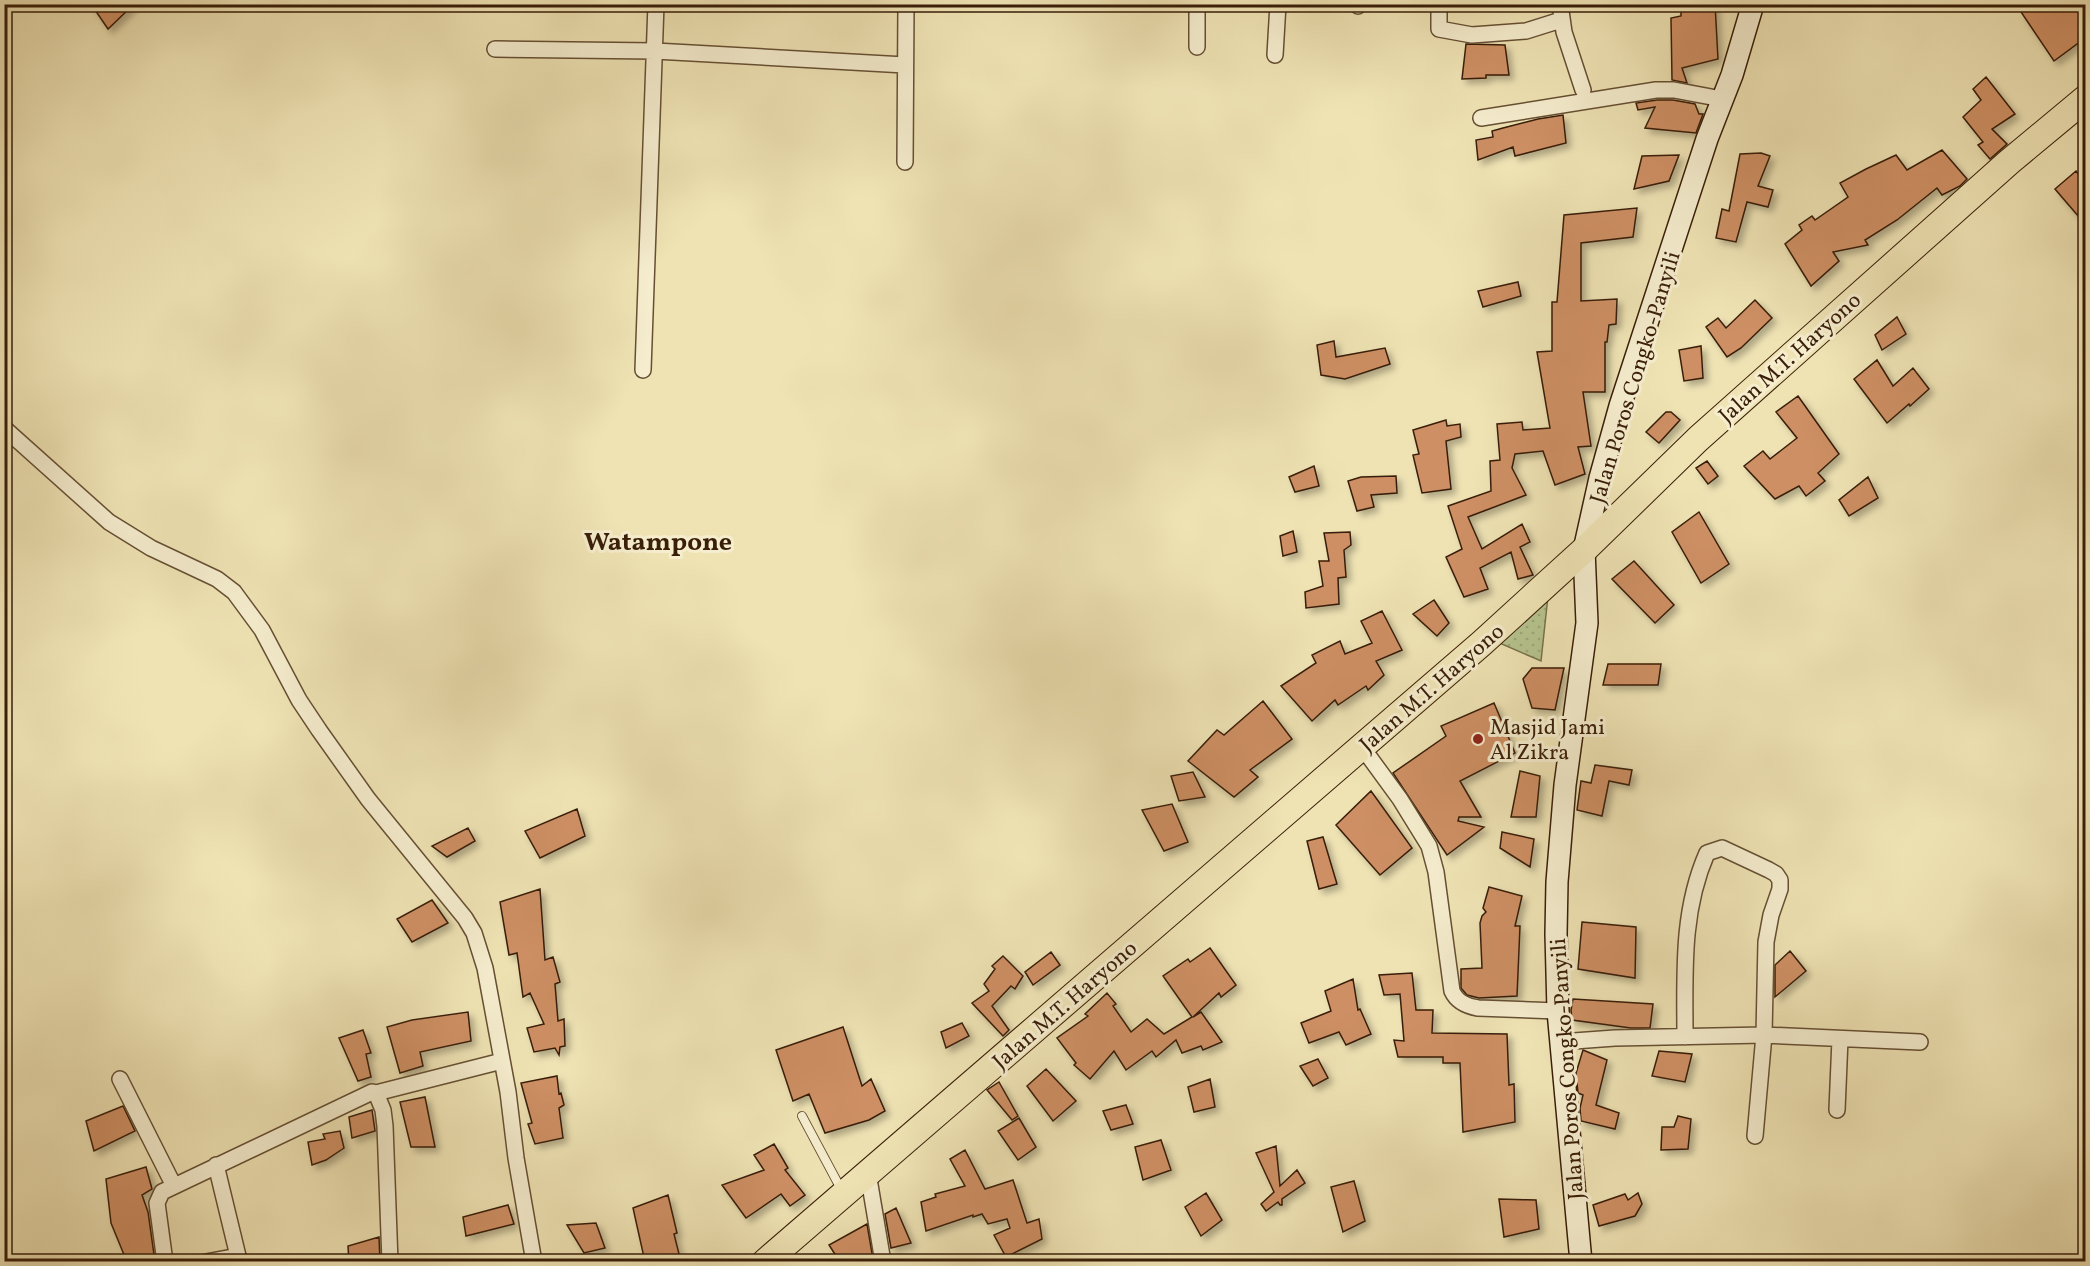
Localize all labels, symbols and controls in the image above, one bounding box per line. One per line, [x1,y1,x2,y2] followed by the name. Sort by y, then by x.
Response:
[1583,248,1690,508] street label: Jalan Poros Congko-Panyili
[1712,286,1869,432] street label: Jalan M.T. Haryono
[584,525,732,561] district label: Watampone
[1353,617,1512,761] street label: Jalan M.T. Haryono
[1490,713,1605,769] place label: Masjid Jami Al Zikra
[1471,732,1485,746] marker: Masjid Jami Al Zikra
[986,934,1145,1078] street label: Jalan M.T. Haryono
[1544,937,1593,1201] street label: Jalan Poros Congko-Panyili

